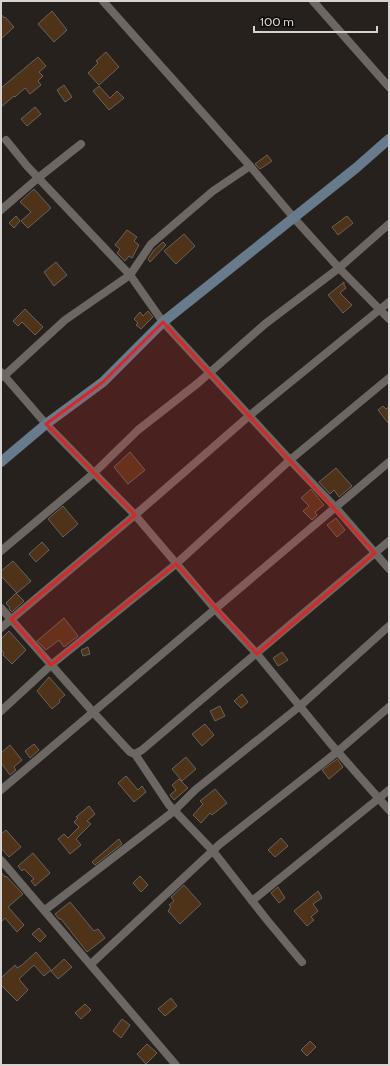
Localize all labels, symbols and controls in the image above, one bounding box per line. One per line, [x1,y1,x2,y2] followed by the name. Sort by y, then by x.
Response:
[254,8,377,34] scale bar
[260,14,294,29] text: 100 m

